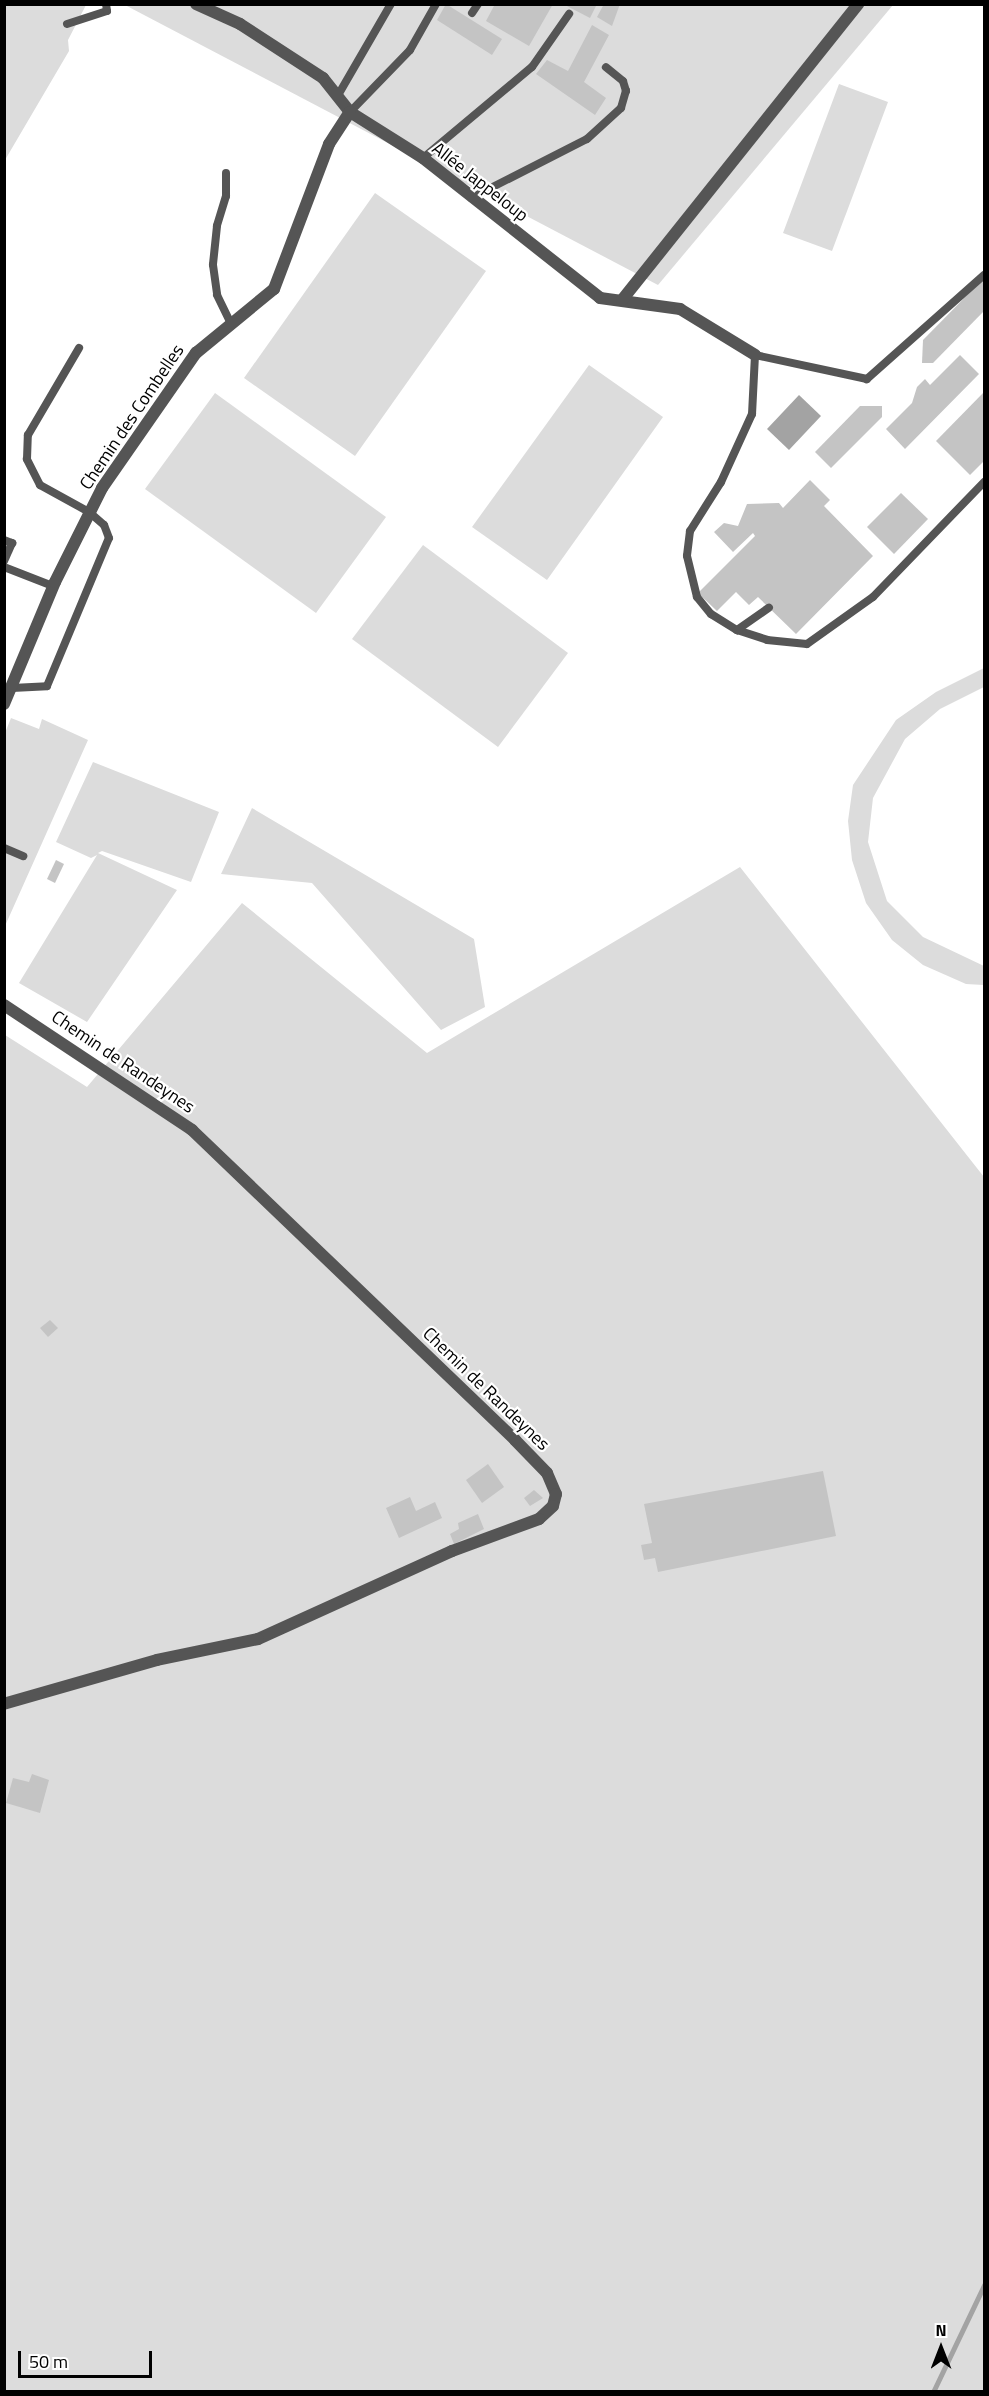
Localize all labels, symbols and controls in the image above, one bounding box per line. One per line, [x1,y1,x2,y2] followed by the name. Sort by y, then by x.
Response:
[428,138,532,226] street label: Allée Jappeloup
[75,340,189,494] street label: Chemin des Combelles
[47,1006,199,1118] street label: Chemin de Randeynes
[418,1323,554,1455] street label: Chemin de Randeynes
[911,2318,971,2378] north arrow
[935,2318,947,2342] text: N
[21,2339,154,2377] scale bar
[29,2348,68,2375] text: 50 m

